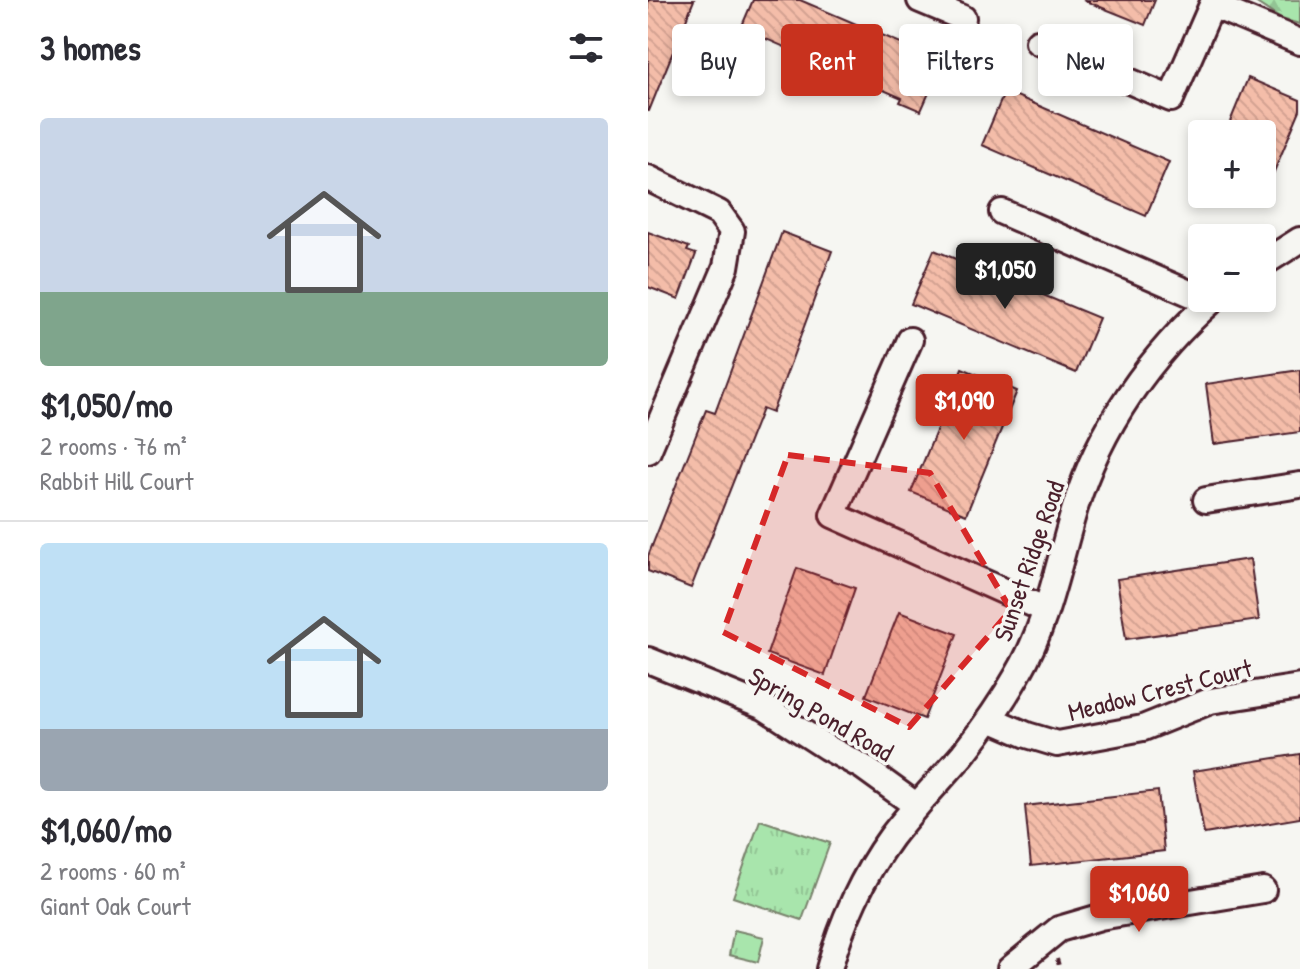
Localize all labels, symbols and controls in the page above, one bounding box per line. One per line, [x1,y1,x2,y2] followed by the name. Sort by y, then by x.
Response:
[672,24,765,96] chip: Buy
[781,24,883,96] chip: Rent
[899,24,1022,96] chip: Filters
[1038,24,1133,96] chip: New
[40,25,141,71] text: 3 homes
[564,26,608,70] icon: filters
[1188,120,1276,312] map controls
[1188,120,1276,208] button: +
[252,170,396,314] icon: home
[1188,224,1276,312] button: −
[940,243,1070,311] pin: $1,050
[974,251,1036,286] text: $1,050
[899,374,1029,442] pin: $1,090
[40,382,173,428] text: $1,050/mo
[934,382,994,417] text: $1,090
[40,428,187,463] text: 2 rooms · 76 m²
[40,463,193,498] text: Rabbit Hill Court
[985,476,1072,646] street label: Sunset Ridge Road
[252,595,396,739] icon: home
[1064,650,1256,729] street label: Meadow Crest Court
[742,658,900,769] street label: Spring Pond Road
[40,807,172,853] text: $1,060/mo
[40,853,186,888] text: 2 rooms · 60 m²
[1074,866,1204,934] pin: $1,060
[1108,874,1170,909] text: $1,060
[40,888,191,923] text: Giant Oak Court

